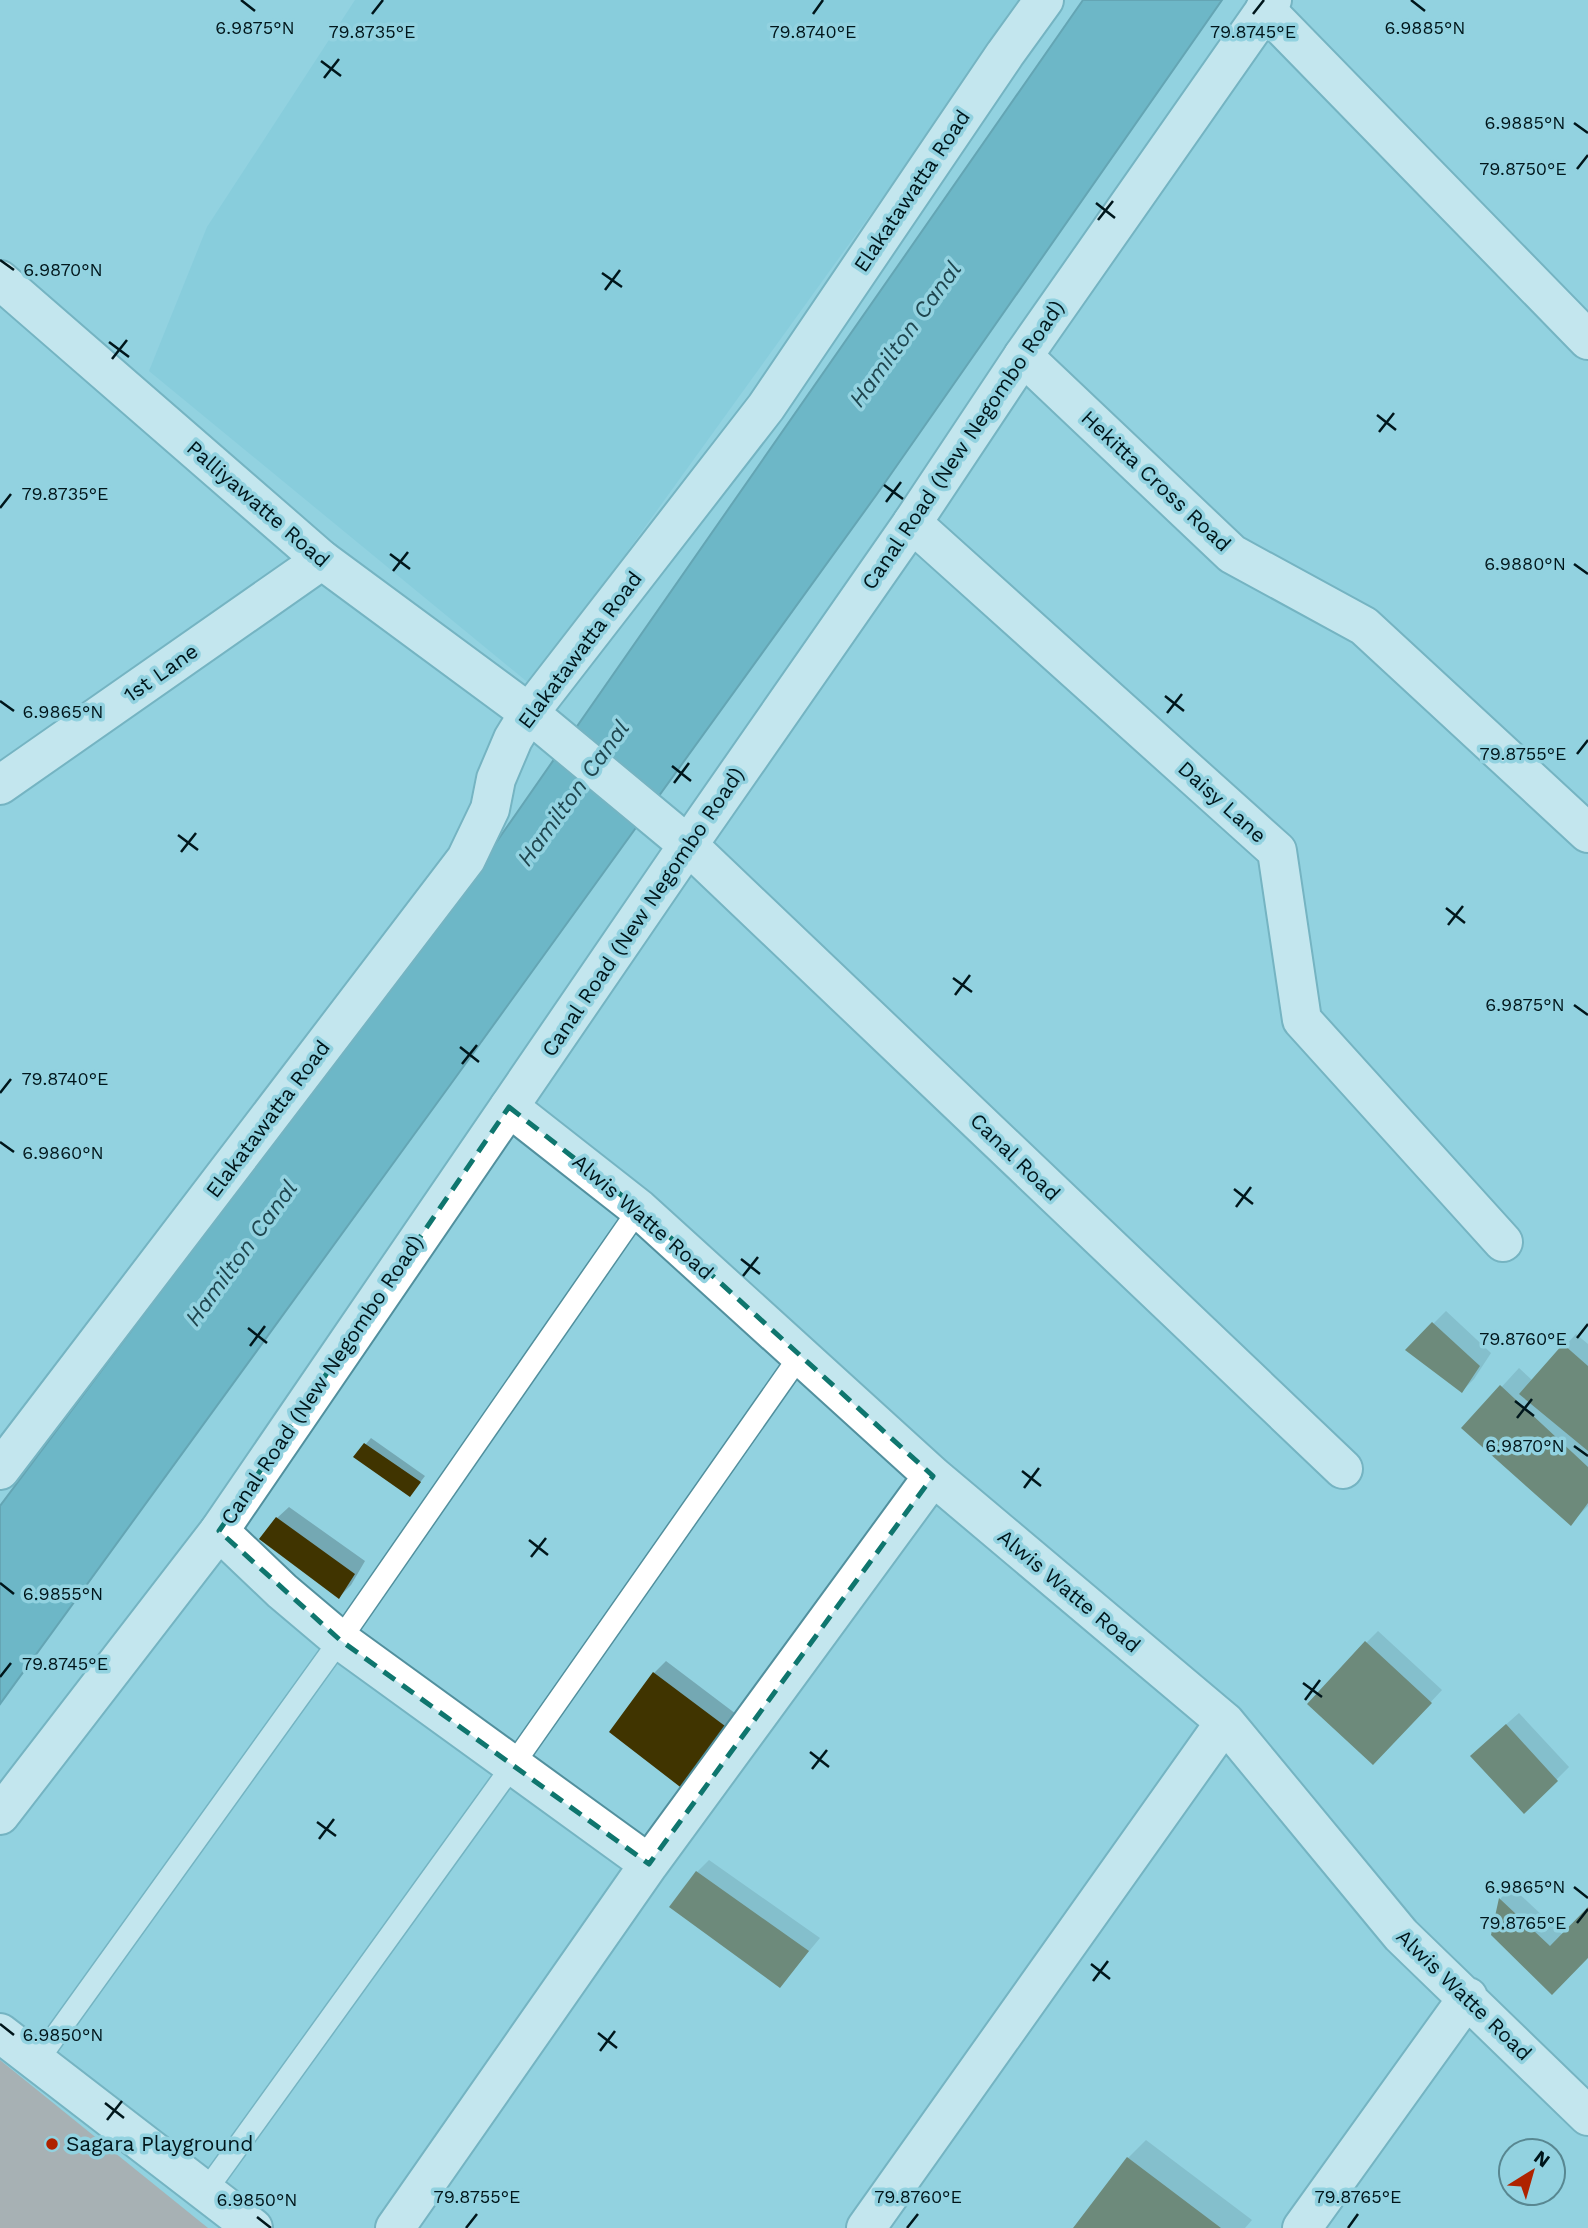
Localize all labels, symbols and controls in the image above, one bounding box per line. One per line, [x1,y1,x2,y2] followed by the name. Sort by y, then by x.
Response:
[215,17,295,38] text: 6.9875°N
[1385,17,1465,38] text: 6.9885°N
[329,21,415,42] text: 79.8735°E
[770,21,856,42] text: 79.8740°E
[1210,21,1296,42] text: 79.8745°E
[848,105,975,277] street label: Elakatawatta Road
[1485,112,1565,133] text: 6.9885°N
[1479,158,1567,179] text: 79.8750°E
[844,256,967,412] water label: Hamilton Canal
[23,259,103,280] text: 6.9870°N
[856,295,1069,594] street label: Canal Road (New Negombo Road)
[1076,405,1236,556] street label: Hekitta Cross Road
[182,435,335,572] street label: Palliyawatte Road
[22,483,108,504] text: 79.8735°E
[1484,553,1566,574] text: 6.9880°N
[512,566,647,733] street label: Elakatawatta Road
[119,638,203,707] street label: 1st Lane
[23,701,103,722] text: 6.9865°N
[512,715,635,871] water label: Hamilton Canal
[1480,743,1566,764] text: 79.8755°E
[1173,756,1272,848] street label: Daisy Lane
[536,762,749,1061] street label: Canal Road (New Negombo Road)
[1485,994,1565,1015] text: 6.9875°N
[200,1035,335,1202] street label: Elakatawatta Road
[22,1068,108,1089] text: 79.8740°E
[965,1108,1065,1206] street label: Canal Road
[22,1142,104,1163] text: 6.9860°N
[568,1149,719,1285] street label: Alwis Watte Road
[180,1175,303,1331] water label: Hamilton Canal
[215,1230,428,1529] street label: Canal Road (New Negombo Road)
[1479,1328,1567,1349] text: 79.8760°E
[1485,1435,1565,1456] text: 6.9870°N
[993,1524,1146,1658] street label: Alwis Watte Road
[23,1583,103,1604] text: 6.9855°N
[22,1653,108,1674] text: 79.8745°E
[1485,1876,1565,1897] text: 6.9865°N
[1479,1912,1567,1933] text: 79.8765°E
[1391,1924,1537,2066] street label: Alwis Watte Road
[22,2024,104,2045] text: 6.9850°N
[66,2131,254,2156] place label: Sagara Playground
[44,2136,60,2152] marker: Sagara Playground
[1497,2137,1567,2207] north arrow
[1529,2145,1554,2172] text: N
[434,2186,520,2207] text: 79.8755°E
[874,2186,962,2207] text: 79.8760°E
[1314,2186,1402,2207] text: 79.8765°E
[216,2189,298,2210] text: 6.9850°N

